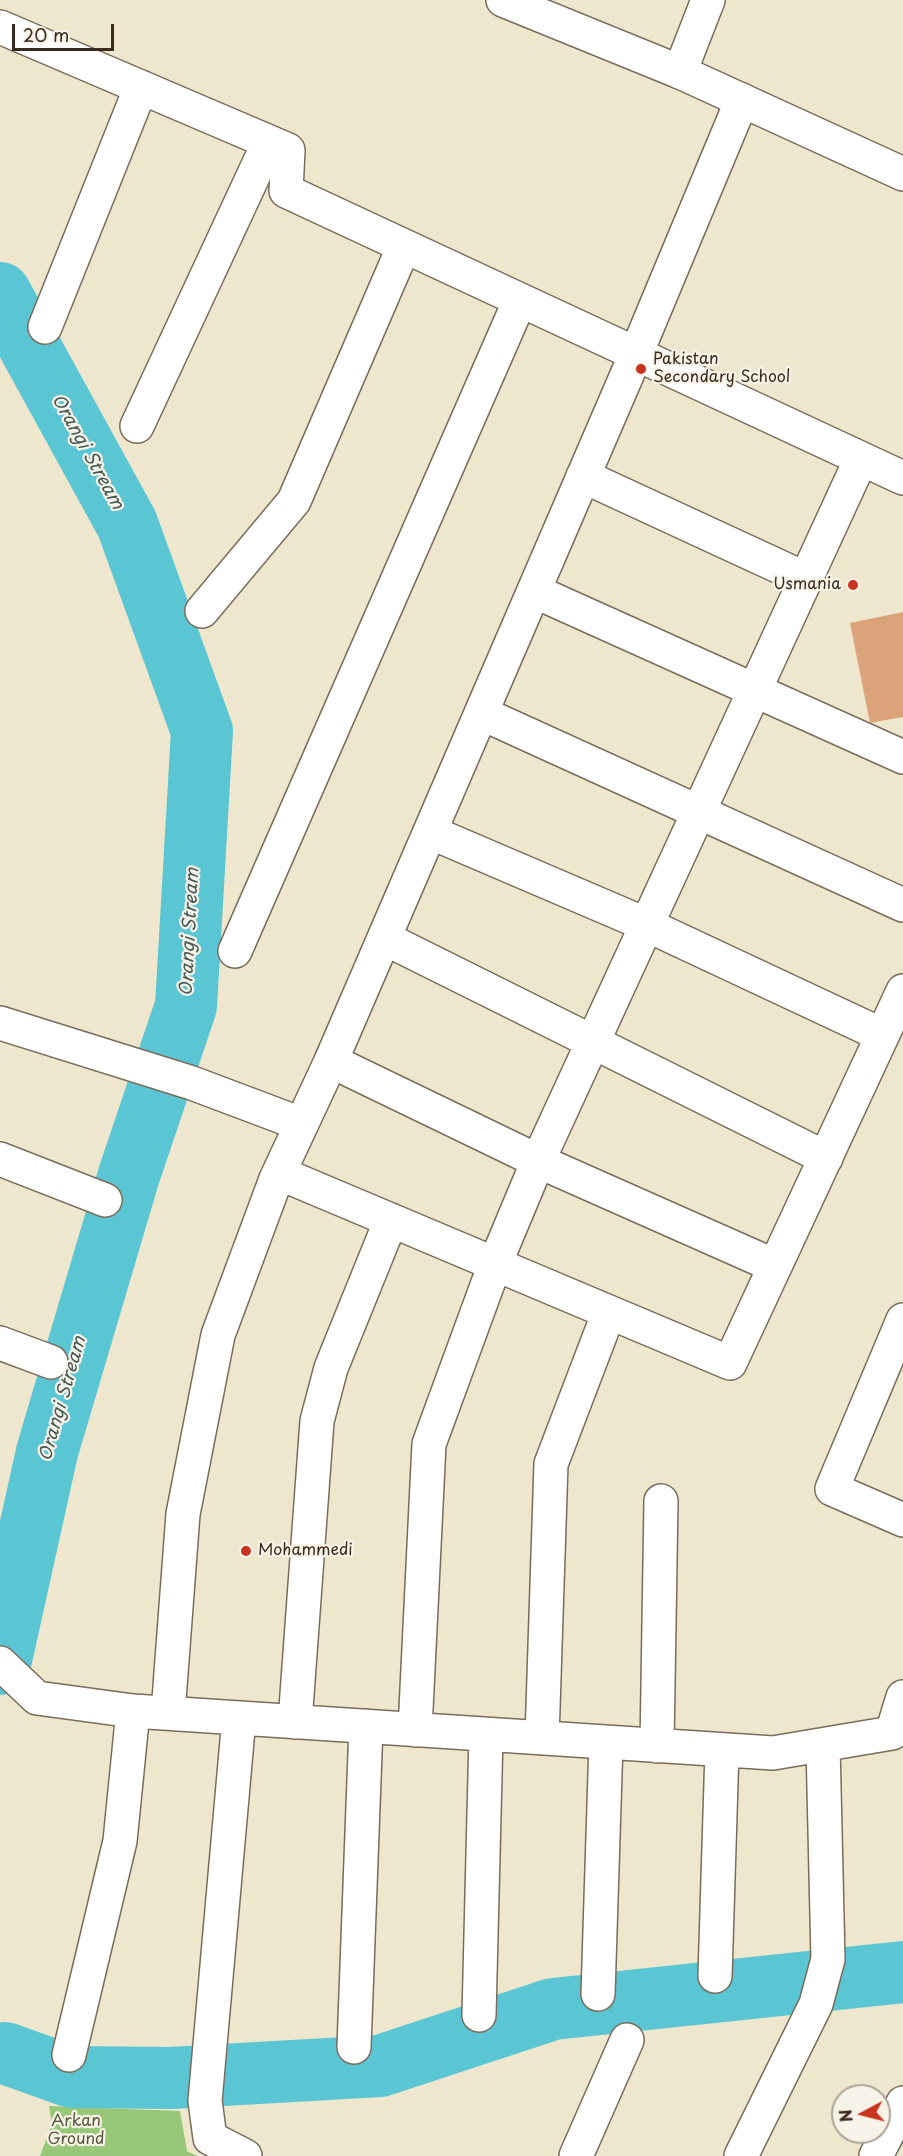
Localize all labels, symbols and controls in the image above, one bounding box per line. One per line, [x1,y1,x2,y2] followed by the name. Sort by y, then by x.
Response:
[15,12,117,50] scale bar
[23,21,69,48] text: 20 m
[653,350,790,388] place label: Pakistan Secondary School
[634,362,648,376] marker: Pakistan Secondary School
[46,391,128,513] water label: Orangi Stream
[773,575,841,595] place label: Usmania
[846,578,860,592] marker: Usmania
[176,867,204,997] water label: Orangi Stream
[35,1334,91,1464] water label: Orangi Stream
[258,1541,353,1561] place label: Mohammedi
[239,1544,253,1558] marker: Mohammedi
[831,2084,891,2144] north arrow
[832,2108,858,2124] text: N
[48,2112,104,2150] park label: Arkan Ground

